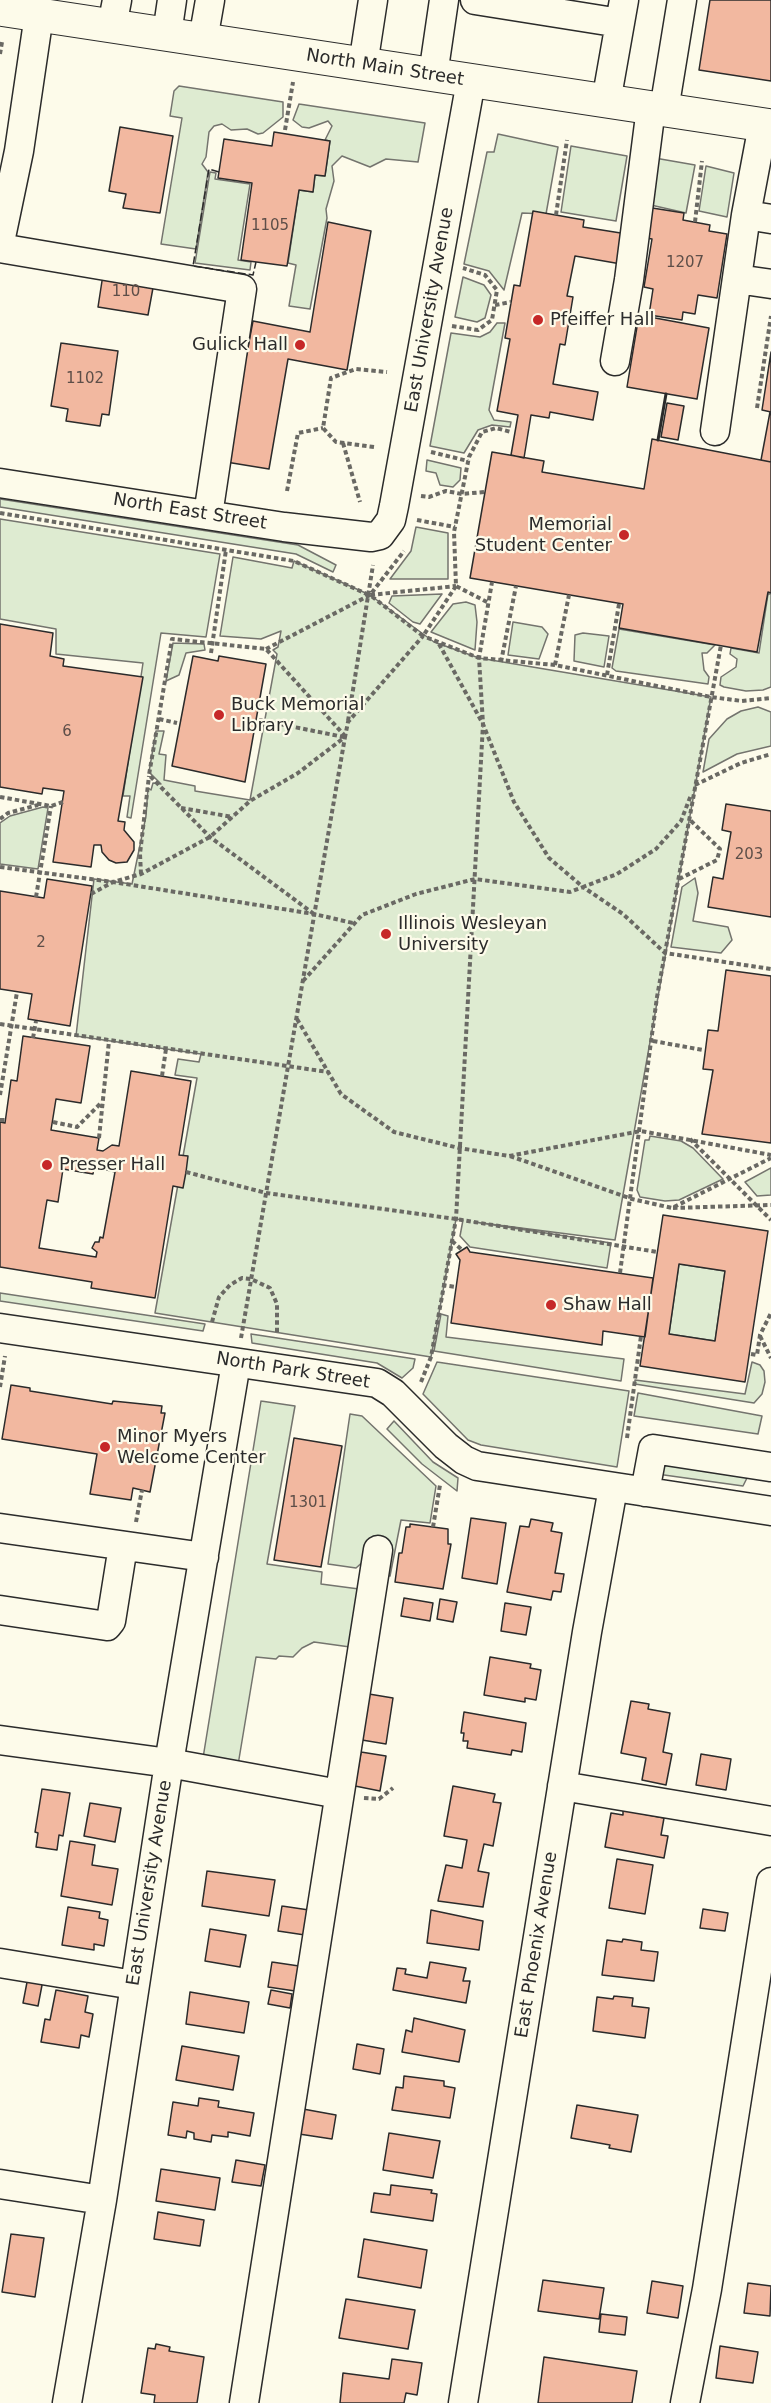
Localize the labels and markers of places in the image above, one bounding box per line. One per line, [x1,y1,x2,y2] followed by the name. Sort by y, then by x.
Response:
[550,309,654,331] place label: Pfeiffer Hall
[531,313,545,327] marker: Pfeiffer Hall
[192,334,288,356] place label: Gulick Hall
[293,338,307,352] marker: Gulick Hall
[475,514,612,556] place label: Memorial Student Center
[617,528,631,542] marker: Memorial Student Center
[231,694,364,736] place label: Buck Memorial Library
[212,708,226,722] marker: Buck Memorial Library
[398,913,547,956] place label: Illinois Wesleyan University
[379,927,393,941] marker: Illinois Wesleyan University
[59,1154,165,1176] place label: Presser Hall
[40,1158,54,1172] marker: Presser Hall
[563,1294,652,1316] place label: Shaw Hall
[544,1298,558,1312] marker: Shaw Hall
[117,1426,266,1468] place label: Minor Myers Welcome Center
[98,1440,112,1454] marker: Minor Myers Welcome Center

